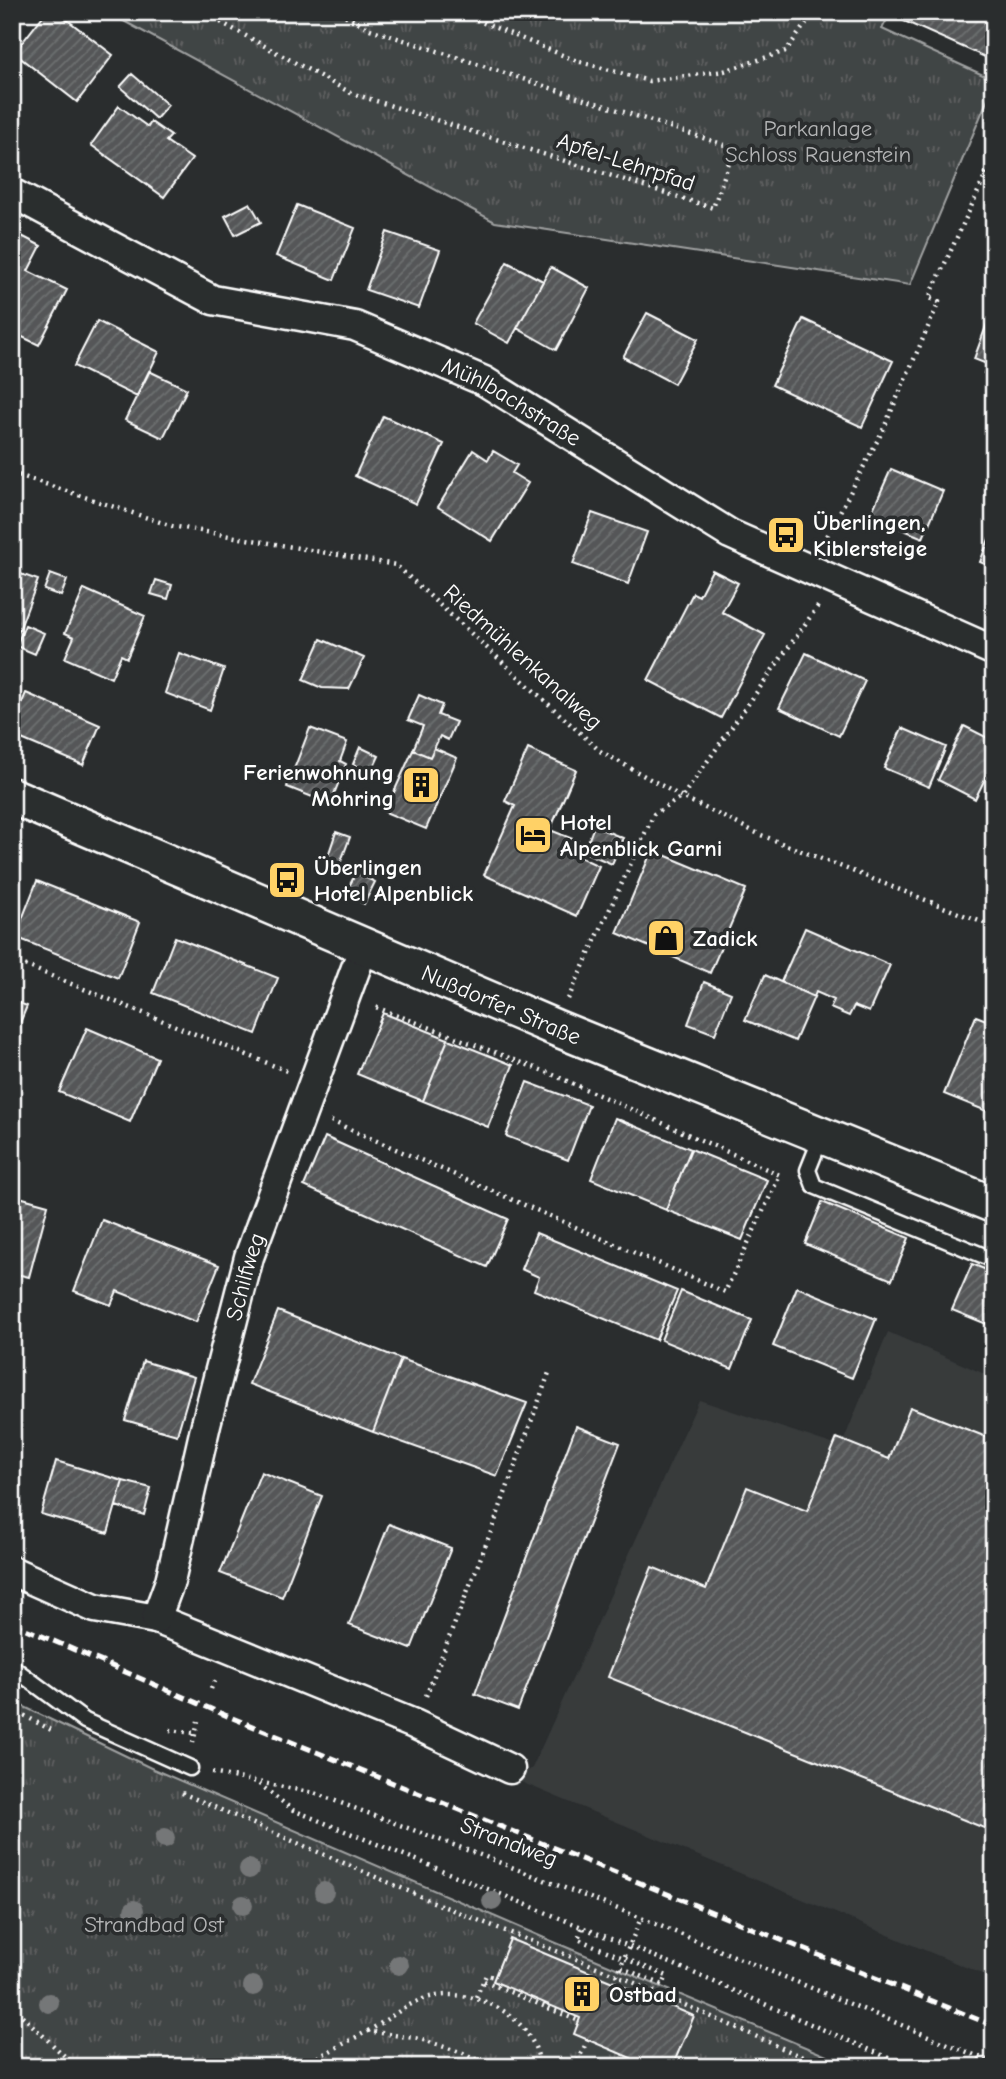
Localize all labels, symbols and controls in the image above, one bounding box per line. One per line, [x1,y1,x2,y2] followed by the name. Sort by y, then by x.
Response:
[725,115,911,168] park label: Parkanlage Schloss Rauenstein
[554,127,698,197] street label: Apfel-Lehrpfad
[438,351,586,452] street label: Mühlbachstraße
[813,509,927,562] place label: Überlingen, Kiblersteige
[765,514,807,556] bus stop icon: Überlingen, Kiblersteige
[438,579,608,735] street label: Riedmühlenkanalweg
[243,759,394,812] place label: Ferienwohnung Mohring
[400,764,442,806] building icon: Ferienwohnung Mohring
[560,809,722,862] place label: Hotel Alpenblick Garni
[512,814,554,856] hotel icon: Hotel Alpenblick Garni
[314,854,473,907] place label: Überlingen Hotel Alpenblick
[266,859,308,901] bus stop icon: Überlingen Hotel Alpenblick
[645,917,687,959] shop icon: Zadick
[693,925,758,952] place label: Zadick
[418,959,585,1050] street label: Nußdorfer Straße
[220,1229,270,1323] street label: Schilfweg
[457,1811,561,1873] street label: Strandweg
[84,1911,225,1938] park label: Strandbad Ost
[561,1973,603,2015] building icon: Ostbad
[609,1981,677,2008] place label: Ostbad

